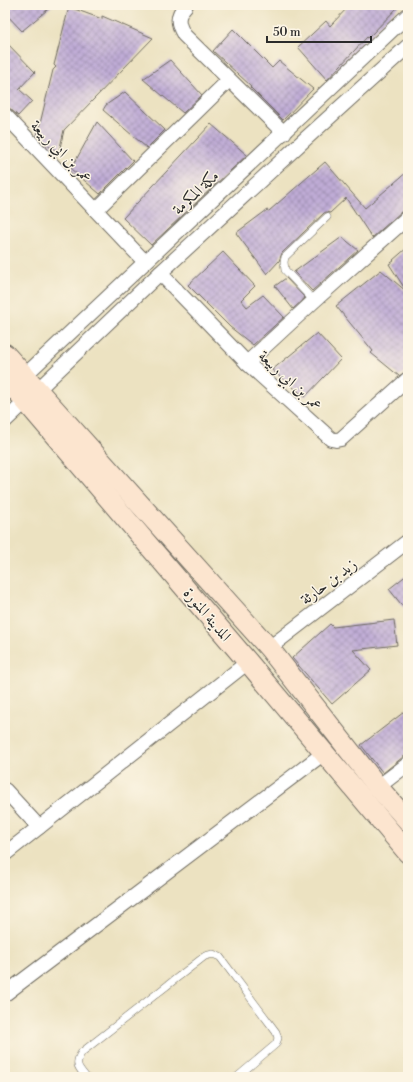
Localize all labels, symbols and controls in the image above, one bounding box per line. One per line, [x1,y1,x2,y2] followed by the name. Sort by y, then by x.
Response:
[267,18,371,44] scale bar
[273,25,301,40] text: 50 m
[25,116,96,189] street label: عمر بن ابي ربيعة
[168,166,223,219] street label: مكة المكرمة
[253,346,326,417] street label: عمر بن ابي ربيعة
[296,554,361,610] street label: زيد بن حارثة
[179,584,236,646] street label: المدينة المنورة

